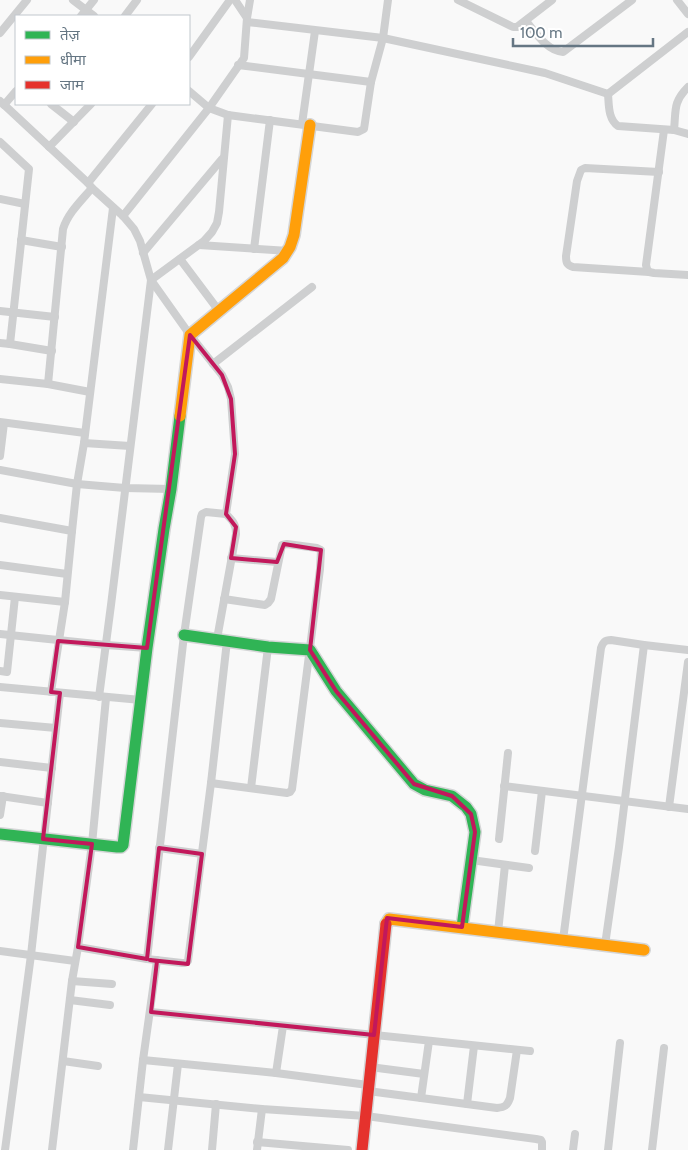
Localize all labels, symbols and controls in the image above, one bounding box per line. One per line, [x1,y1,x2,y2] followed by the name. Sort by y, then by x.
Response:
[15,15,190,105] legend
[513,15,653,47] scale bar
[520,24,562,42] text: 100 m
[60,26,81,44] text: तेज़
[60,51,87,69] text: धीमा
[60,76,85,94] text: जाम

